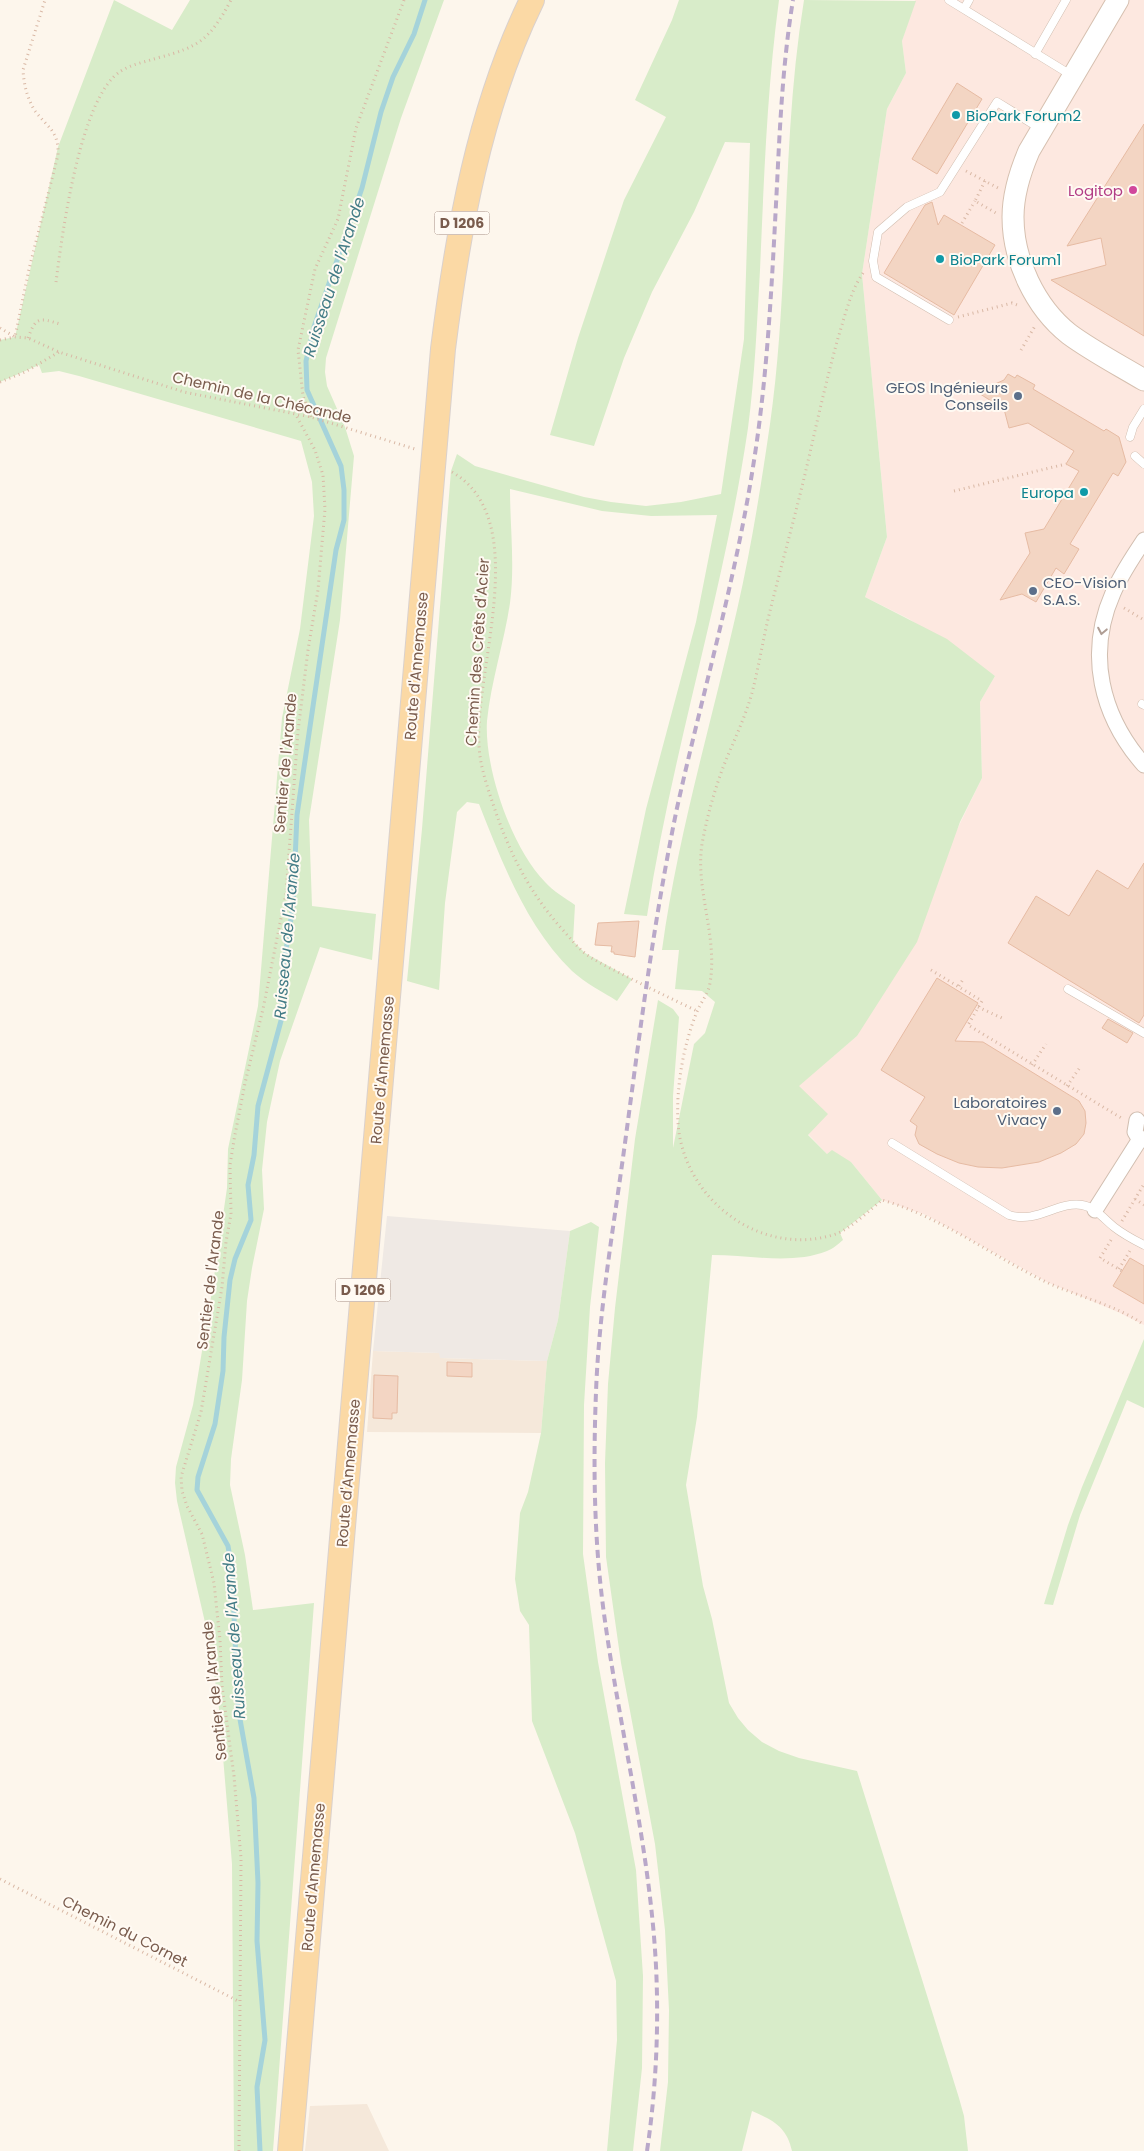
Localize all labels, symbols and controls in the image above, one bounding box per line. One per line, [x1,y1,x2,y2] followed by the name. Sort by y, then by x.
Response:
[966,105,1081,126] place label: BioPark Forum2
[950,109,962,121] marker: BioPark Forum2
[1068,180,1123,201] place label: Logitop
[1127,184,1139,196] marker: Logitop
[297,194,371,360] water label: Ruisseau de l'Arande
[434,212,490,234] road number: D 1206
[950,249,1061,270] place label: BioPark Forum1
[934,253,946,265] marker: BioPark Forum1
[170,366,354,428] street label: Chemin de la Chécande
[886,377,1008,415] place label: GEOS Ingénieurs Conseils
[1012,390,1024,402] marker: GEOS Ingénieurs Conseils
[1021,482,1074,503] place label: Europa
[1078,486,1090,498] marker: Europa
[460,557,494,747] street label: Chemin des Crêts d'Acier
[1043,572,1127,610] place label: CEO-Vision S.A.S.
[1027,585,1039,597] marker: CEO-Vision S.A.S.
[399,591,433,741] street label: Route d'Annemasse
[1098,626,1108,635] one-way arrow
[268,692,302,834] street label: Sentier de l'Arande
[268,852,306,1020] water label: Ruisseau de l'Arande
[365,995,399,1145] street label: Route d'Annemasse
[953,1092,1048,1130] place label: Laboratoires Vivacy
[1051,1105,1063,1117] marker: Laboratoires Vivacy
[191,1209,229,1351] street label: Sentier de l'Arande
[336,1278,390,1302] road number: D 1206
[331,1398,365,1548] street label: Route d'Annemasse
[217,1552,251,1720] water label: Ruisseau de l'Arande
[196,1620,232,1762] street label: Sentier de l'Arande
[296,1802,330,1952] street label: Route d'Annemasse
[59,1890,191,1972] street label: Chemin du Cornet

